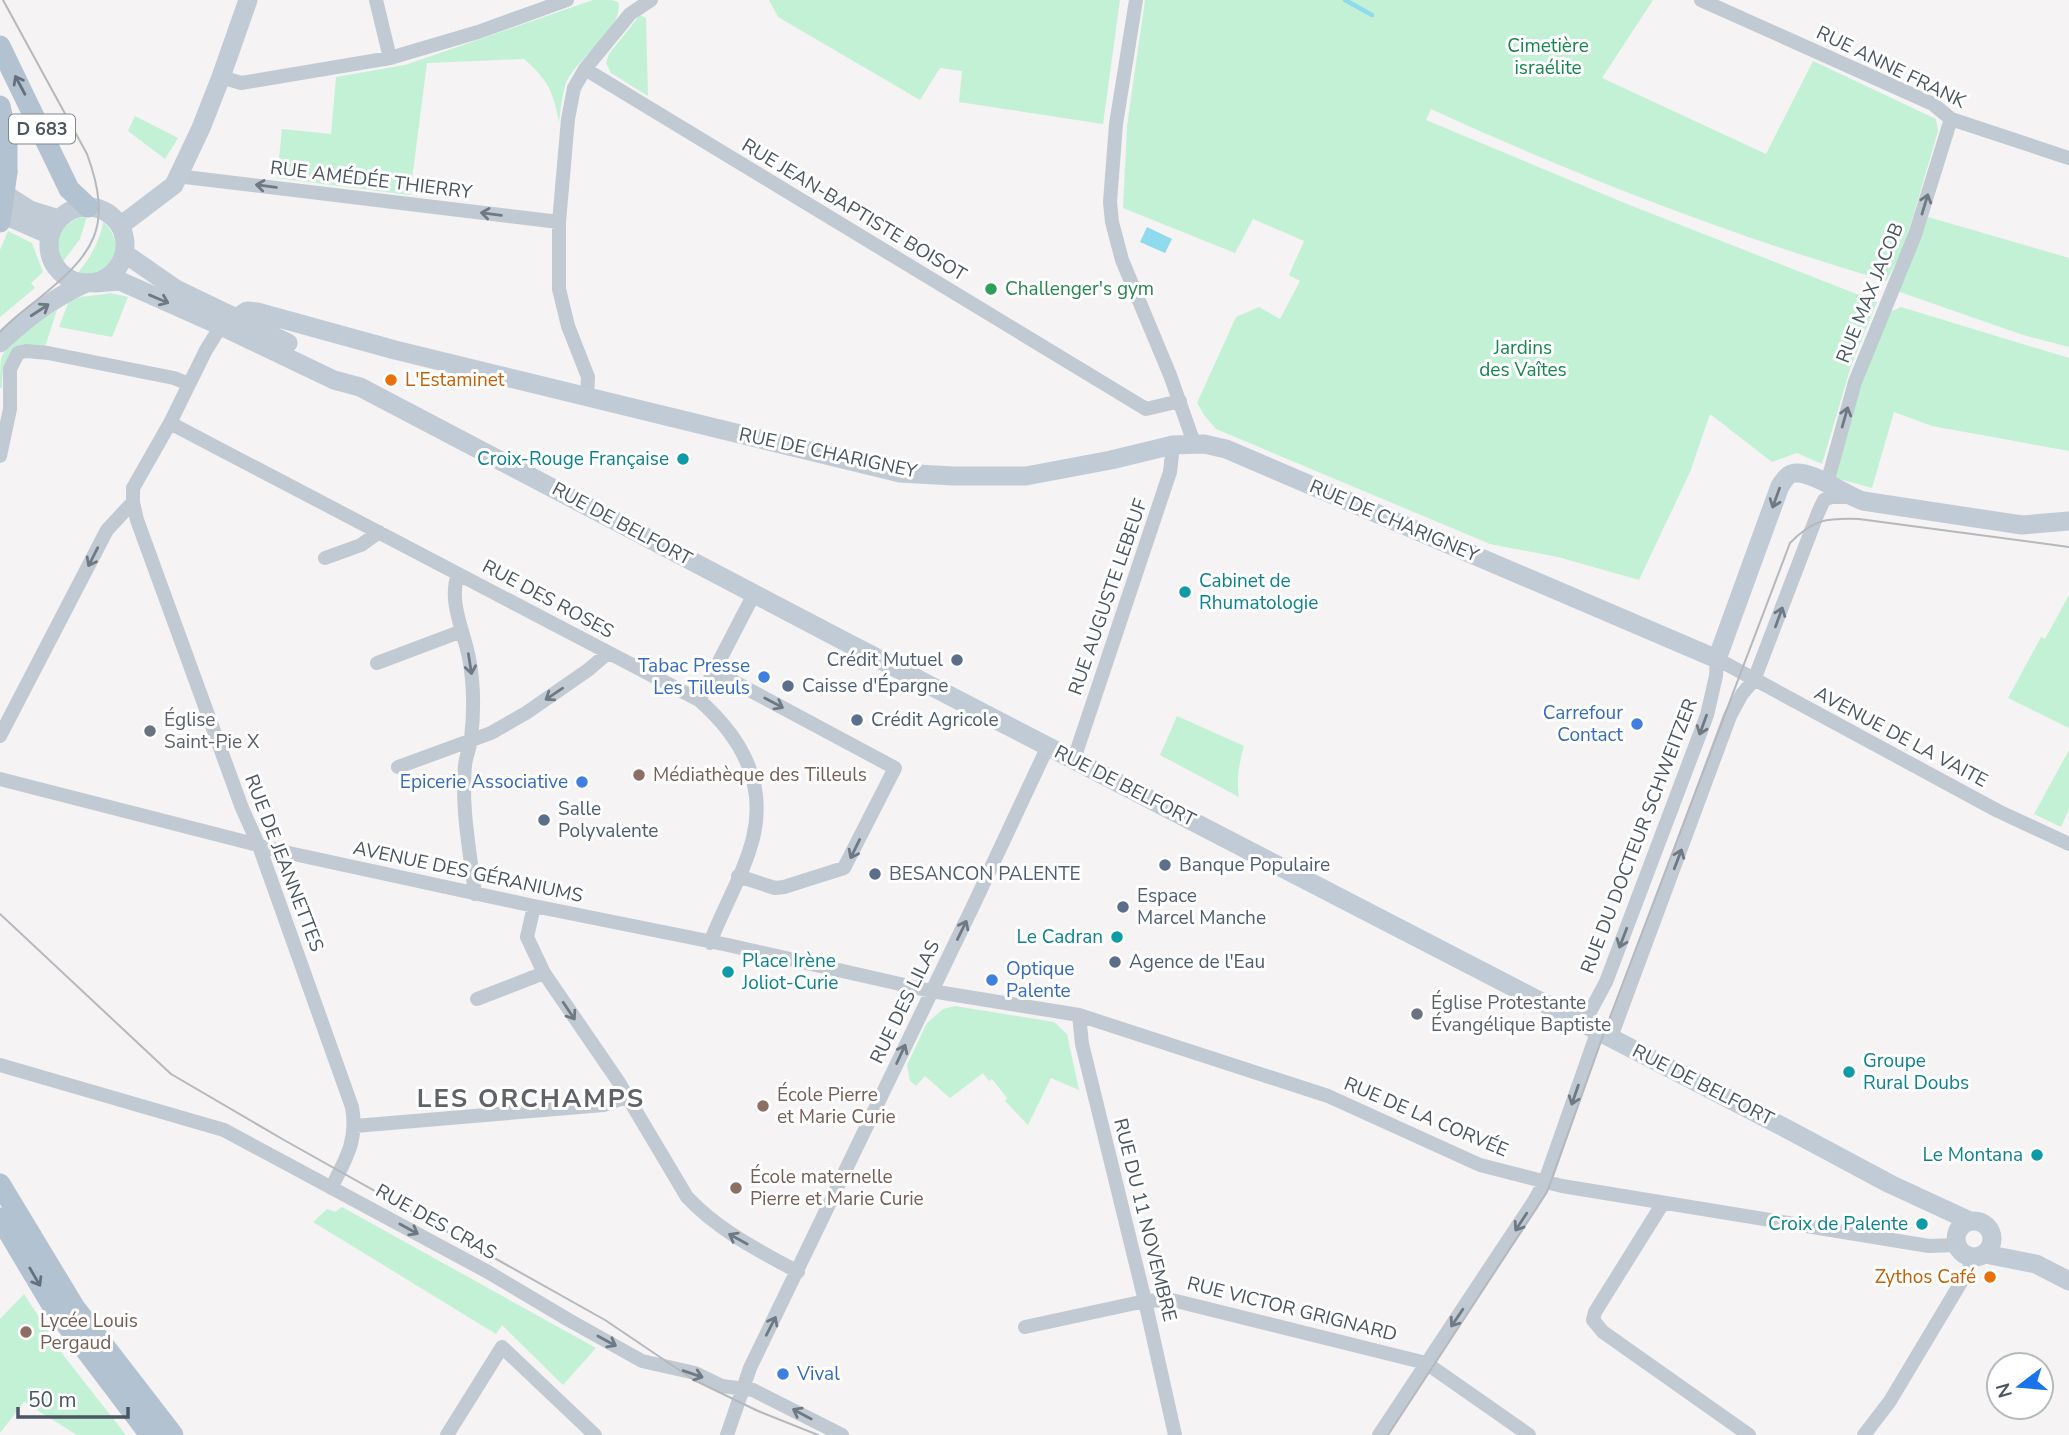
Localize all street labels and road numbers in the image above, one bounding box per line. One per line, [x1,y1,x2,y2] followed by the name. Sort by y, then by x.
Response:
[1812,20,1971,115] street label: RUE ANNE FRANK
[9,114,75,144] road number: D 683
[737,132,972,288] street label: RUE JEAN-BAPTISTE BOISOT
[269,155,474,205] street label: RUE AMÉDÉE THIERRY
[1830,219,1910,367] street label: RUE MAX JACOB
[737,421,920,485] street label: RUE DE CHARIGNEY
[1305,474,1483,569] street label: RUE DE CHARIGNEY
[547,476,697,572] street label: RUE DE BELFORT
[1062,495,1154,699] street label: RUE AUGUSTE LEBEUF
[478,553,618,645] street label: RUE DES ROSES
[1810,680,1992,794] street label: AVENUE DE LA VAITE
[1574,694,1704,977] street label: RUE DU DOCTEUR SCHWEITZER
[1050,739,1201,833] street label: RUE DE BELFORT
[238,771,330,955] street label: RUE DE JEANNETTES
[351,835,585,909] street label: AVENUE DES GÉRANIUMS
[864,936,946,1068] street label: RUE DES LILAS
[1628,1038,1779,1132] street label: RUE DE BELFORT
[1340,1071,1512,1163] street label: RUE DE LA CORVÉE
[1107,1116,1183,1324] street label: RUE DU 11 NOVEMBRE
[371,1178,501,1266] street label: RUE DES CRAS
[1184,1270,1400,1348] street label: RUE VICTOR GRIGNARD

